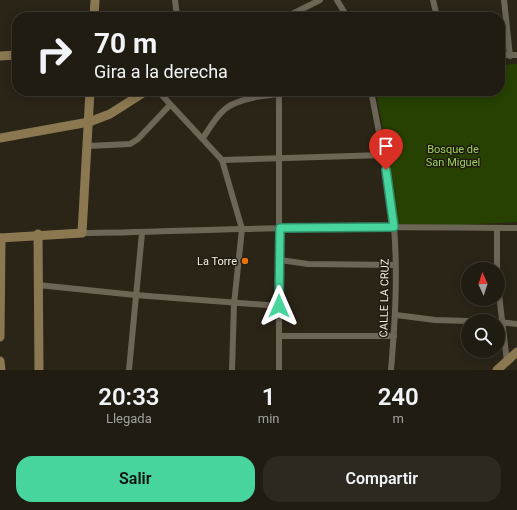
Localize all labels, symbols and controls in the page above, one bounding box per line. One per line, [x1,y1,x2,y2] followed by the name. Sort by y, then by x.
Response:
[94,27,157,60] text: 70 m
[28,28,80,80] icon: right
[94,61,228,82] text: Gira a la derecha
[369,129,403,170] pin
[375,135,397,157] icon: arrive
[426,143,480,169] park label: Bosque de San Miguel
[197,255,237,268] place label: La Torre
[240,256,250,266] marker: La Torre
[377,258,392,337] street label: CALLE LA CRUZ
[461,262,505,306] north arrow
[461,262,505,358] map controls
[258,285,300,327] position arrow
[461,314,505,358] button: search
[98,383,160,411] text: 20:33
[262,383,275,411] text: 1
[378,383,419,411] text: 240
[106,411,152,426] text: Llegada
[258,411,279,426] text: min
[393,411,404,426] text: m
[16,456,255,502] button: Salir
[263,456,501,502] button: Compartir

